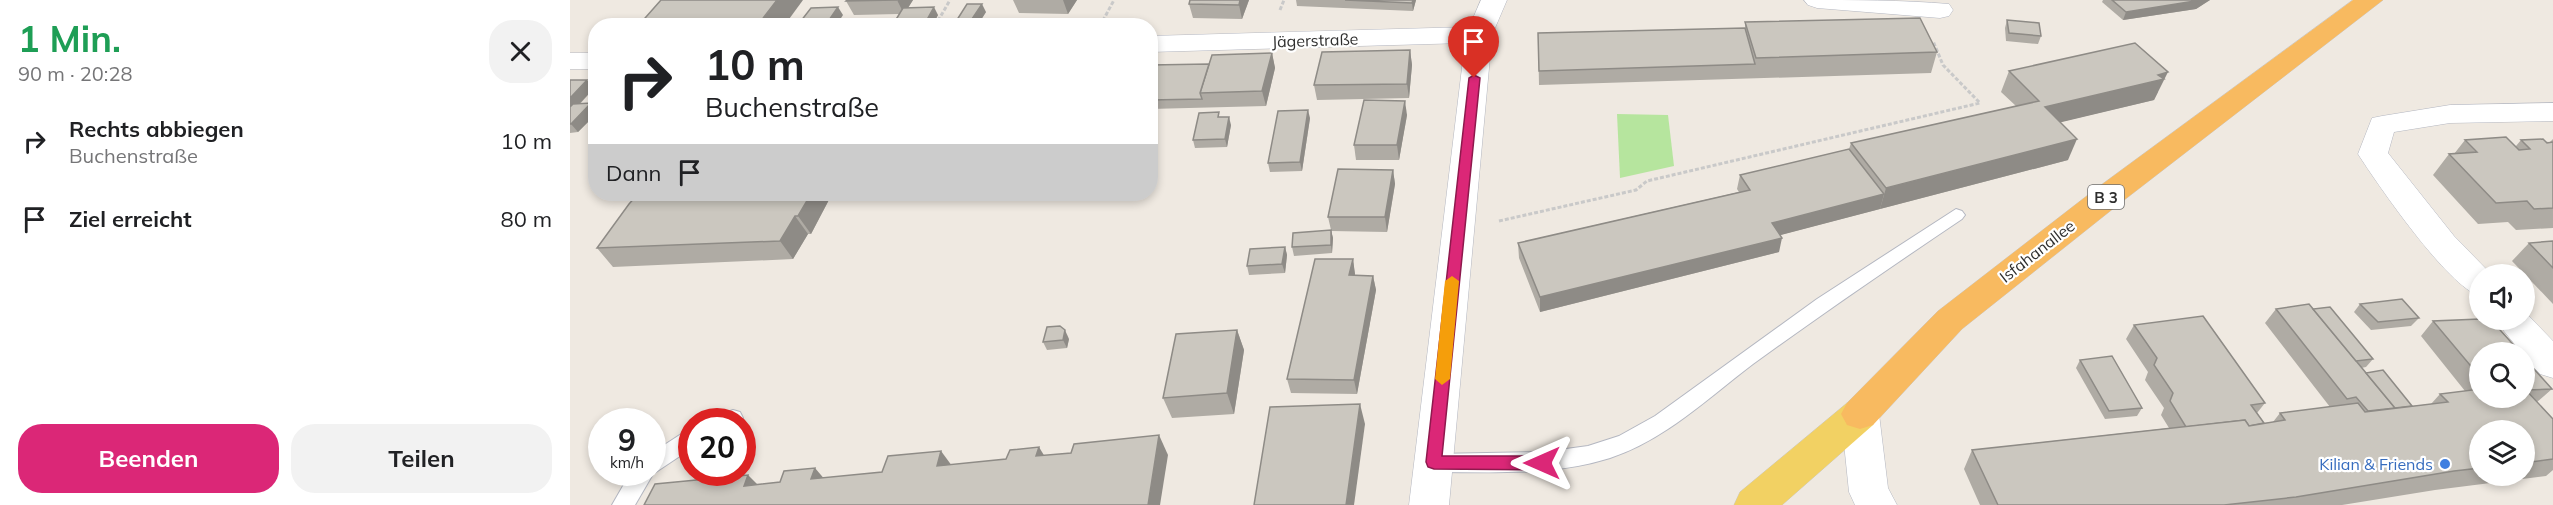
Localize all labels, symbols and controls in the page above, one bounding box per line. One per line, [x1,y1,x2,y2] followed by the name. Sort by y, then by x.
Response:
[18,16,121,61] text: 1 Min.
[1448,16,1499,78] pin
[489,20,552,83] button: close
[1457,25,1490,58] icon: arrive
[1271,28,1359,52] street label: Jägerstraße
[705,38,805,91] text: 10 m
[606,42,684,120] icon: right
[18,61,132,86] text: 90 m · 20:28
[705,90,879,124] text: Buchenstraße
[69,115,244,143] text: Rechts abbiegen
[18,125,51,158] icon: right
[501,127,552,155] text: 10 m
[69,143,198,168] text: Buchenstraße
[673,156,706,189] icon: arrive
[606,159,661,187] text: Dann
[2088,185,2124,209] road number: B 3
[18,203,51,236] icon: arrive
[69,205,192,233] text: Ziel erreicht
[501,205,552,233] text: 80 m
[1995,215,2079,287] street label: Isfahanallee
[2469,264,2535,486] map controls
[2469,264,2535,330] button: sound
[2469,342,2535,408] button: search
[678,408,756,486] speed limit sign: 20
[2469,420,2535,486] button: layers
[618,421,636,459] text: 9
[18,424,279,493] button: Beenden
[291,424,552,493] button: Teilen
[1510,431,1574,495] position arrow
[610,453,644,472] text: km/h
[2319,454,2433,474] place label: Kilian & Friends
[2438,457,2452,471] marker: Kilian & Friends

